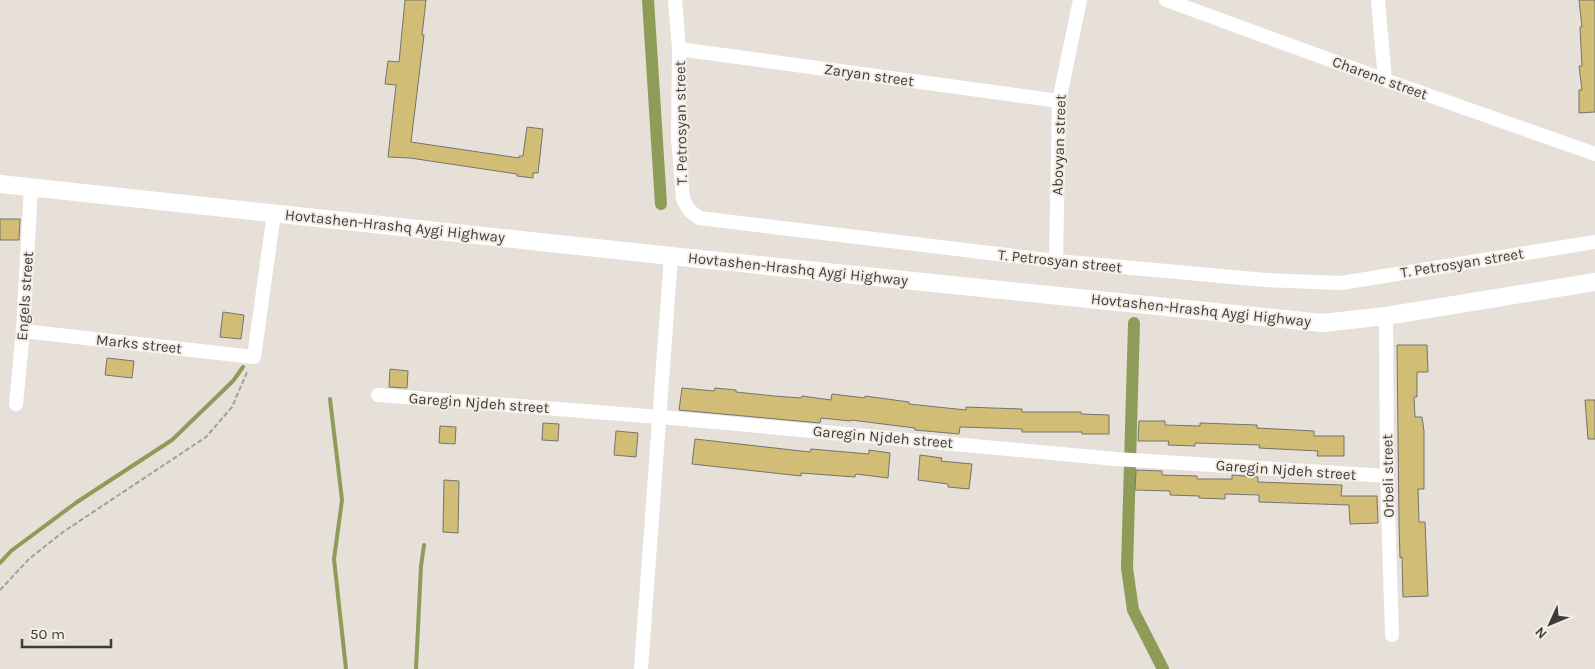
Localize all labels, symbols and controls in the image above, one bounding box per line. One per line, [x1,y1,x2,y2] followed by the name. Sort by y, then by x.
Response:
[1330,52,1430,104] street label: Charenc street
[671,60,691,185] street label: T. Petrosyan street
[823,60,915,90] street label: Zaryan street
[1048,94,1070,196] street label: Abovyan street
[284,205,506,247] street label: Hovtashen-Hrashq Aygi Highway
[1399,244,1525,282] street label: T. Petrosyan street
[997,246,1123,276] street label: T. Petrosyan street
[687,248,909,290] street label: Hovtashen-Hrashq Aygi Highway
[13,250,37,341] street label: Engels street
[1090,289,1312,331] street label: Hovtashen-Hrashq Aygi Highway
[95,331,183,357] street label: Marks street
[408,389,550,417] street label: Garegin Njdeh street
[812,422,954,452] street label: Garegin Njdeh street
[1378,434,1398,518] street label: Orbeli street
[1215,456,1357,484] street label: Garegin Njdeh street
[1525,599,1575,649] north arrow
[22,616,111,648] scale bar
[1531,623,1551,642] text: N
[30,625,65,643] text: 50 m

